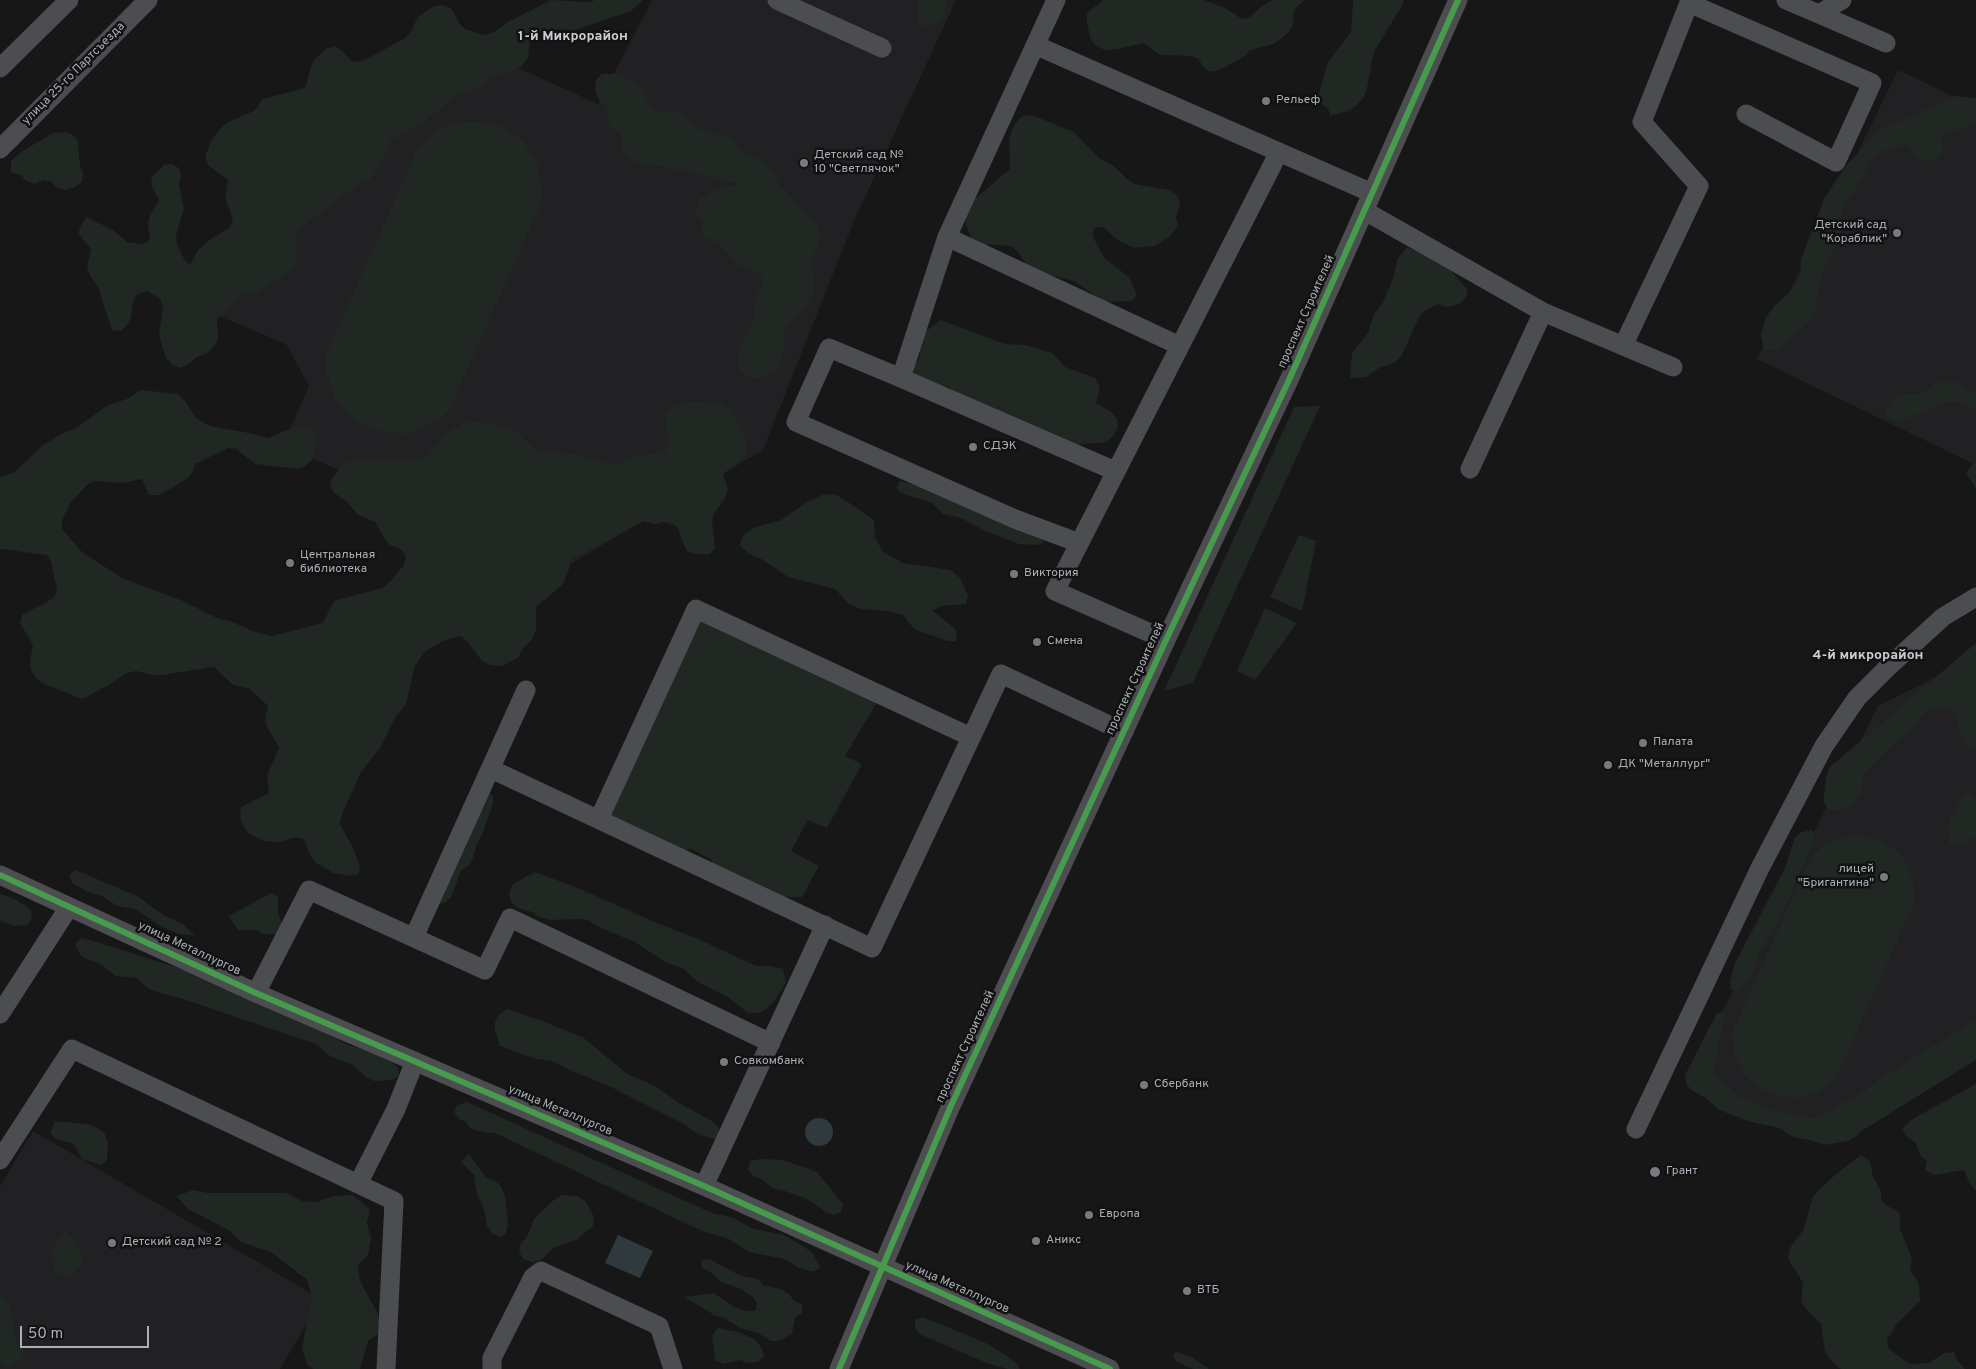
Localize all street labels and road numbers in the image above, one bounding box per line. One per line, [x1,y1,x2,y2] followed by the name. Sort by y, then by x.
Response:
[20,20,128,128] street label: улица 25-го Партсъезда
[1276,253,1338,371] street label: проспект Строителей
[1104,621,1168,737] street label: проспект Строителей
[135,919,243,979] street label: улица Металлургов
[934,989,998,1105] street label: проспект Строителей
[506,1082,614,1140] street label: улица Металлургов
[903,1259,1011,1317] street label: улица Металлургов

